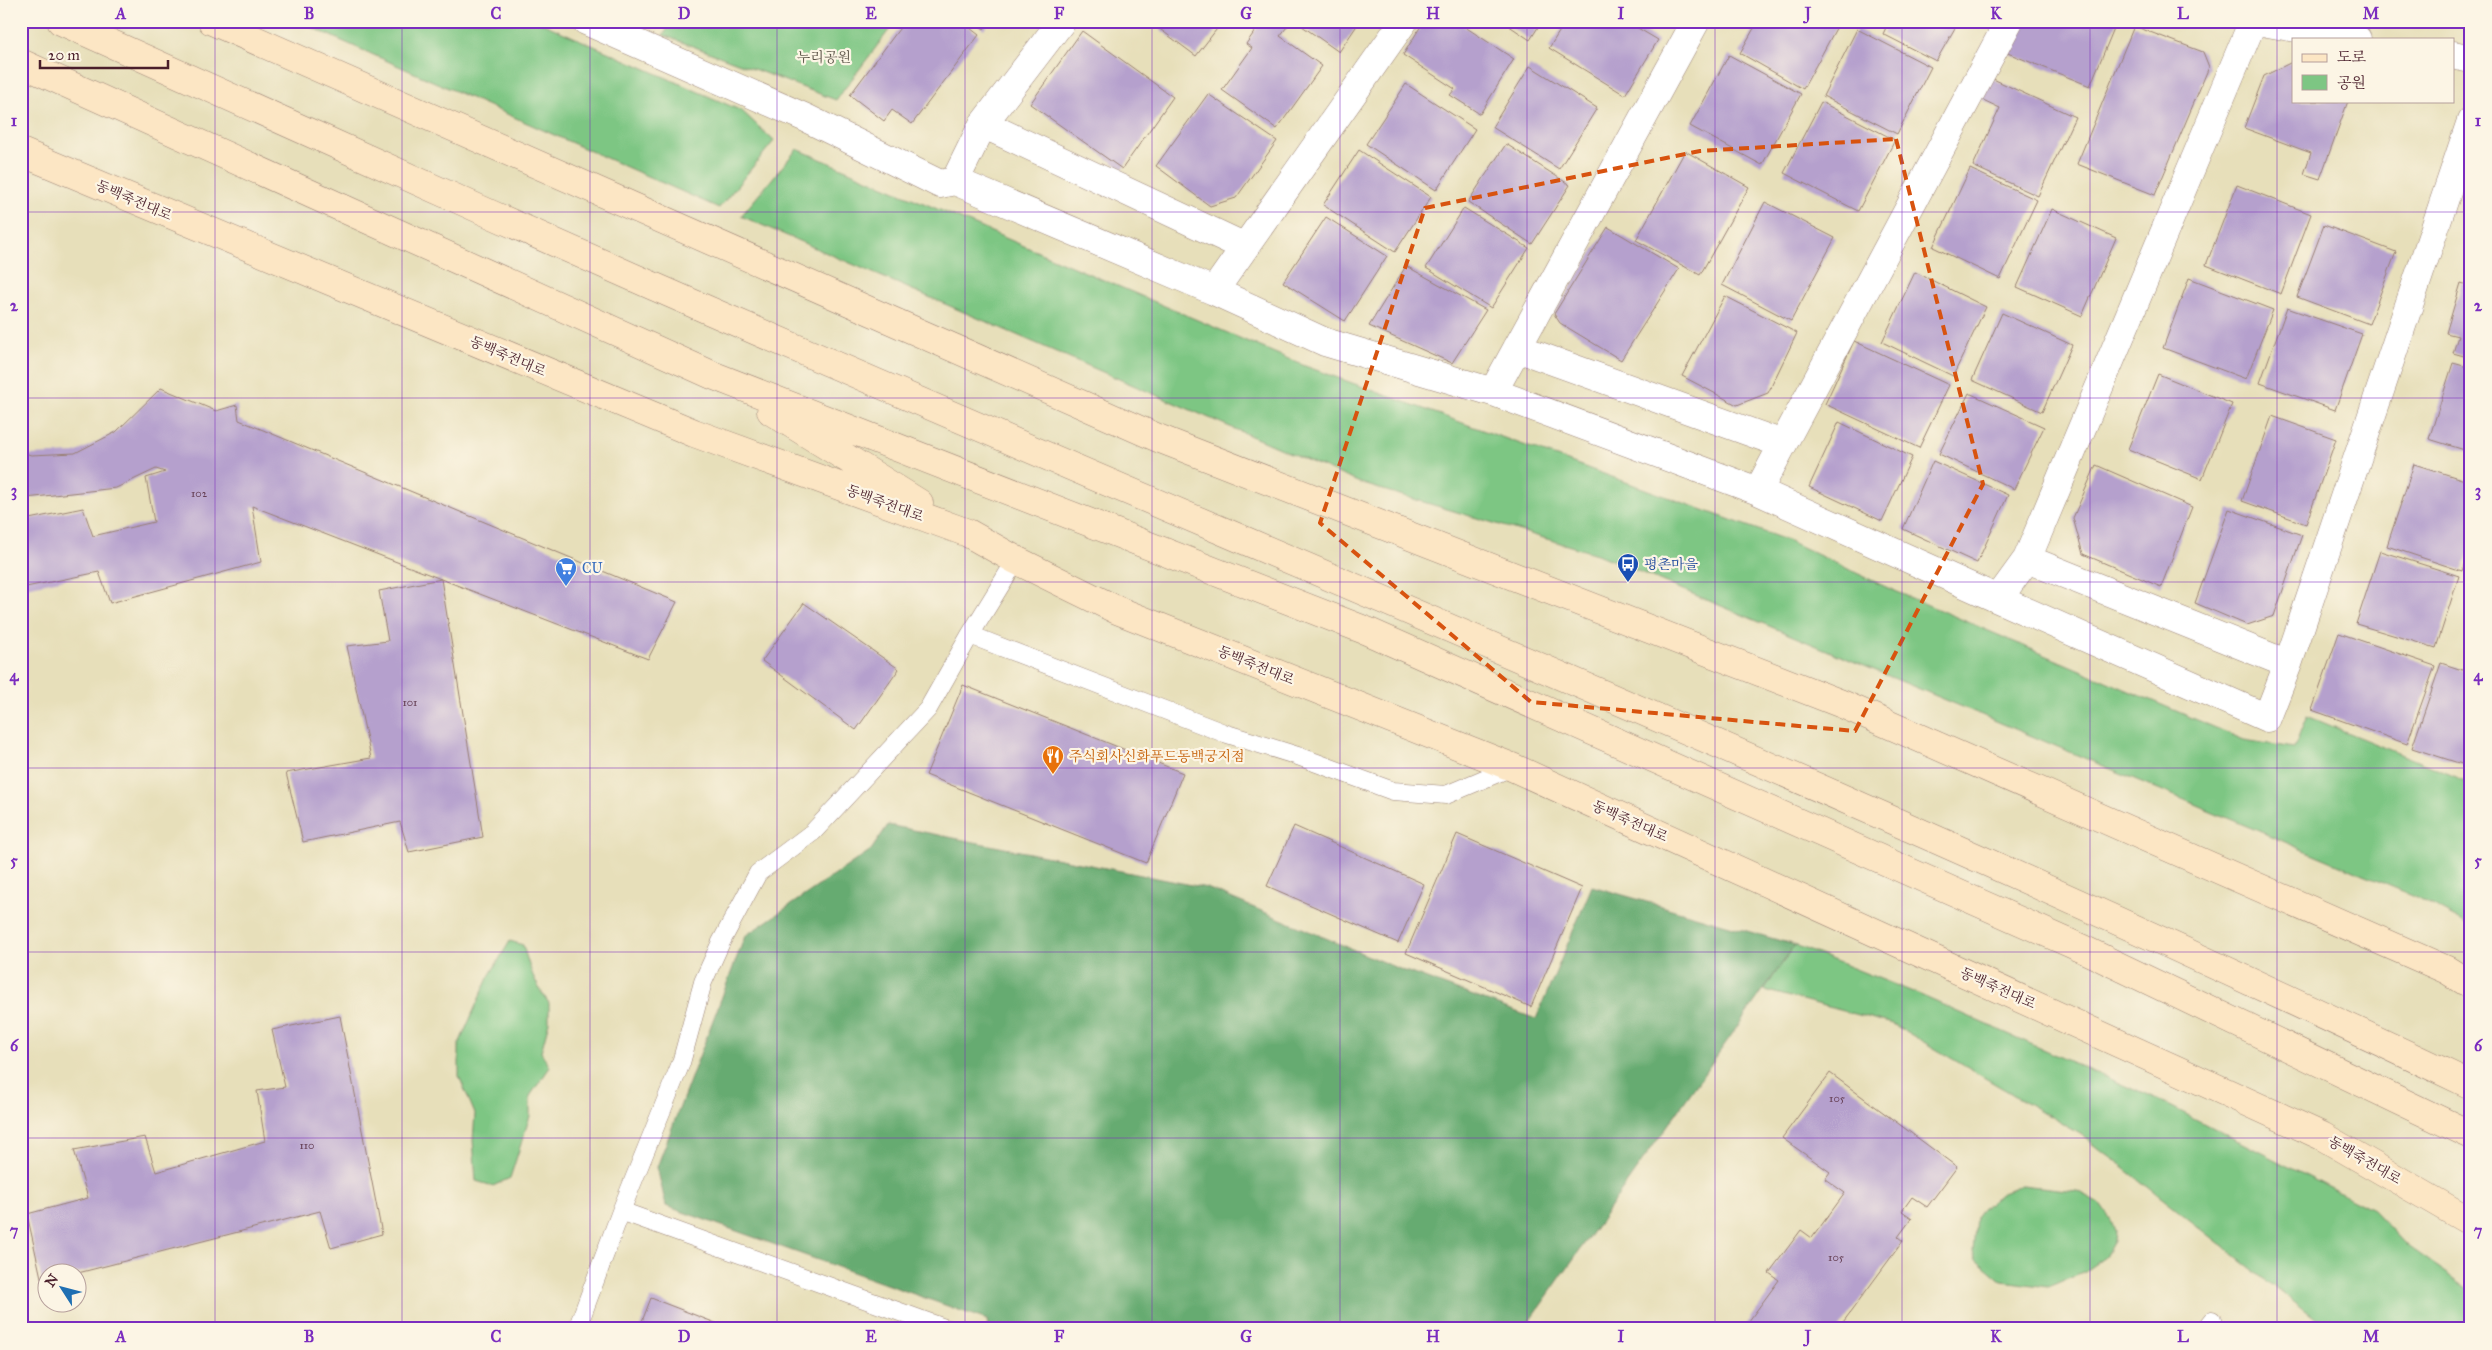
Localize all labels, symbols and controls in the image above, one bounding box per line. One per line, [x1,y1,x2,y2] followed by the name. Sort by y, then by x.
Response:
[115,4,127,23] text: A
[304,4,314,23] text: B
[491,4,502,23] text: C
[678,4,691,23] text: D
[865,4,877,23] text: E
[1054,4,1065,23] text: F
[1240,4,1252,23] text: G
[1426,4,1440,23] text: H
[1618,4,1625,23] text: I
[1803,4,1812,24] text: J
[1990,4,2002,23] text: K
[2177,4,2189,23] text: L
[2363,4,2380,23] text: M
[40,38,168,70] scale bar
[2292,38,2454,102] legend
[48,46,80,64] text: 20 m
[2337,48,2366,66] text: 도로
[797,49,851,66] park label: 누리공원
[2337,74,2366,92] text: 공원
[11,111,18,130] text: 1
[2475,111,2482,130] text: 1
[93,177,175,224] street label: 동백죽전대로
[10,296,19,315] text: 2
[2474,296,2483,315] text: 2
[467,333,549,380] street label: 동백죽전대로
[11,481,17,501] text: 3
[2475,481,2481,501] text: 3
[844,482,926,525] street label: 동백죽전대로
[191,487,208,500] house number: 102
[1616,552,1640,583] bus stop icon: 평촌마을
[554,556,578,587] supermarket icon: CU
[1644,556,1699,573] place label: 평촌마을
[582,560,604,577] place label: CU
[1215,642,1297,689] street label: 동백죽전대로
[10,666,20,686] text: 4
[2474,666,2484,686] text: 4
[403,696,417,709] house number: 101
[1041,744,1065,775] restaurant icon: 주식회사신화푸드동백궁지점
[1069,748,1245,765] place label: 주식회사신화푸드동백궁지점
[1589,797,1671,846] street label: 동백죽전대로
[10,851,18,870] text: 5
[2474,851,2482,870] text: 5
[1957,964,2039,1013] street label: 동백죽전대로
[10,1036,19,1055] text: 6
[2474,1036,2483,1055] text: 6
[1829,1092,1845,1105] house number: 105
[2325,1133,2405,1188] street label: 동백죽전대로
[299,1139,315,1152] house number: 110
[10,1221,19,1240] text: 7
[2474,1221,2483,1240] text: 7
[1828,1251,1844,1264] house number: 105
[38,1262,88,1312] north arrow
[42,1271,62,1290] text: N
[115,1327,127,1346] text: A
[304,1327,314,1346] text: B
[491,1327,502,1346] text: C
[678,1327,691,1346] text: D
[865,1327,877,1346] text: E
[1054,1327,1065,1346] text: F
[1240,1327,1252,1346] text: G
[1426,1327,1440,1346] text: H
[1618,1327,1625,1346] text: I
[1803,1327,1812,1347] text: J
[1990,1327,2002,1346] text: K
[2177,1327,2189,1346] text: L
[2363,1327,2380,1346] text: M

